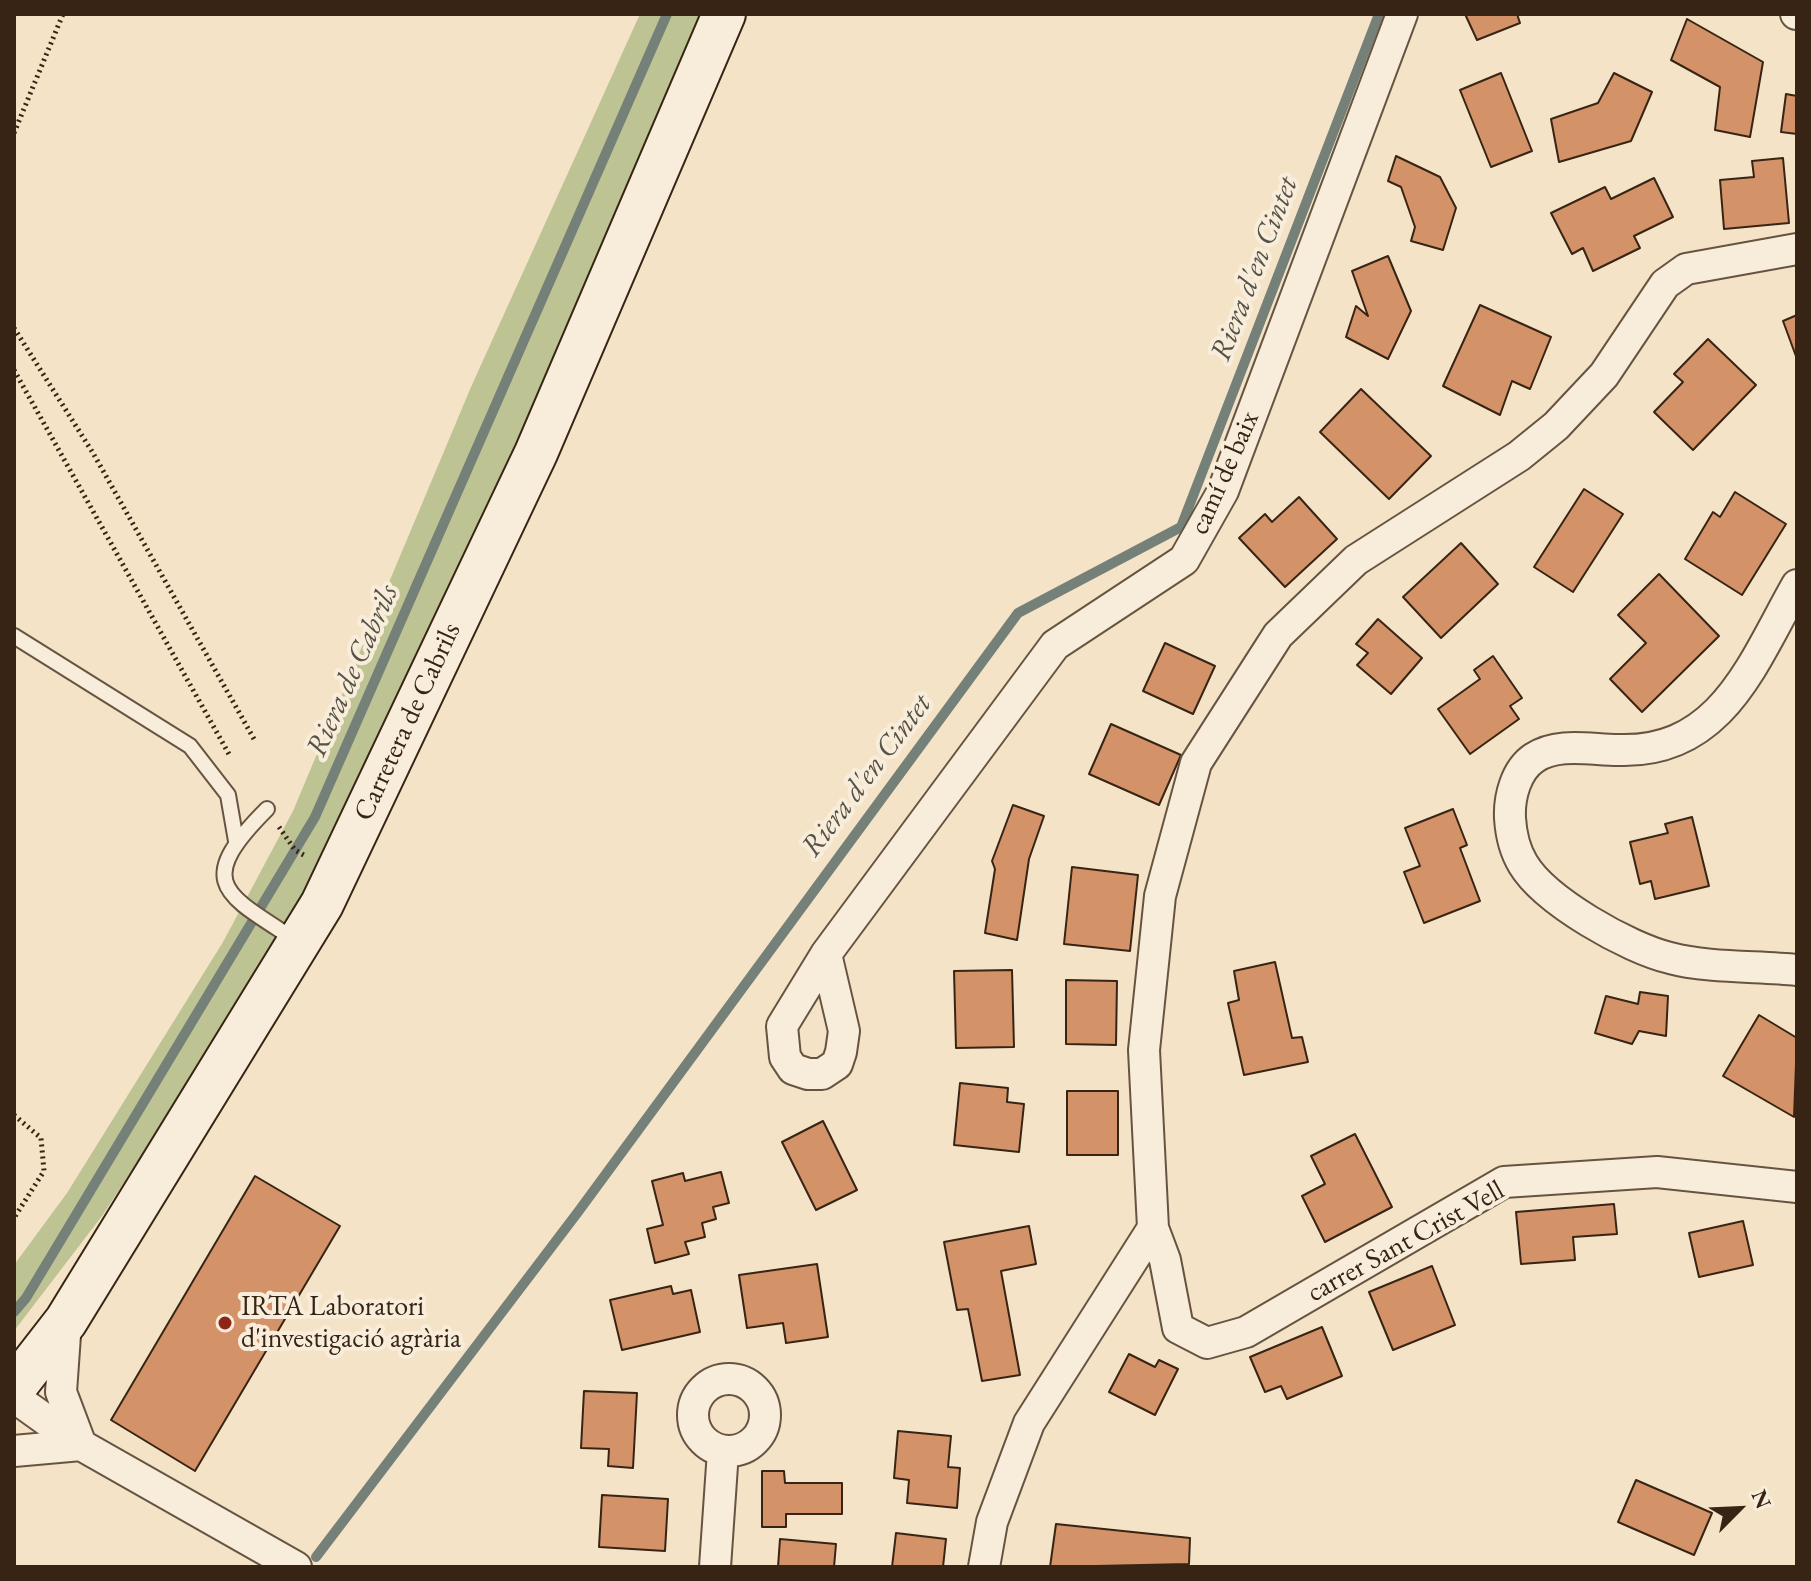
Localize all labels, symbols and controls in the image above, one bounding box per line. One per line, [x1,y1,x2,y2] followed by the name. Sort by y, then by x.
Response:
[1203,172,1307,366] water label: Riera d'en Cintet
[1183,406,1267,540] street label: camí de baix
[299,579,407,763] water label: Riera de Cabrils
[347,618,469,826] street label: Carretera de Cabrils
[794,688,940,864] water label: Riera d'en Cintet
[1302,1174,1510,1310] street label: carrer Sant Crist Vell
[241,1290,461,1356] place label: IRTA Laboratori d'investigació agrària
[216,1314,234,1332] marker: IRTA Laboratori d'investigació agrària
[1699,1469,1779,1549] north arrow
[1745,1485,1778,1513] text: N

